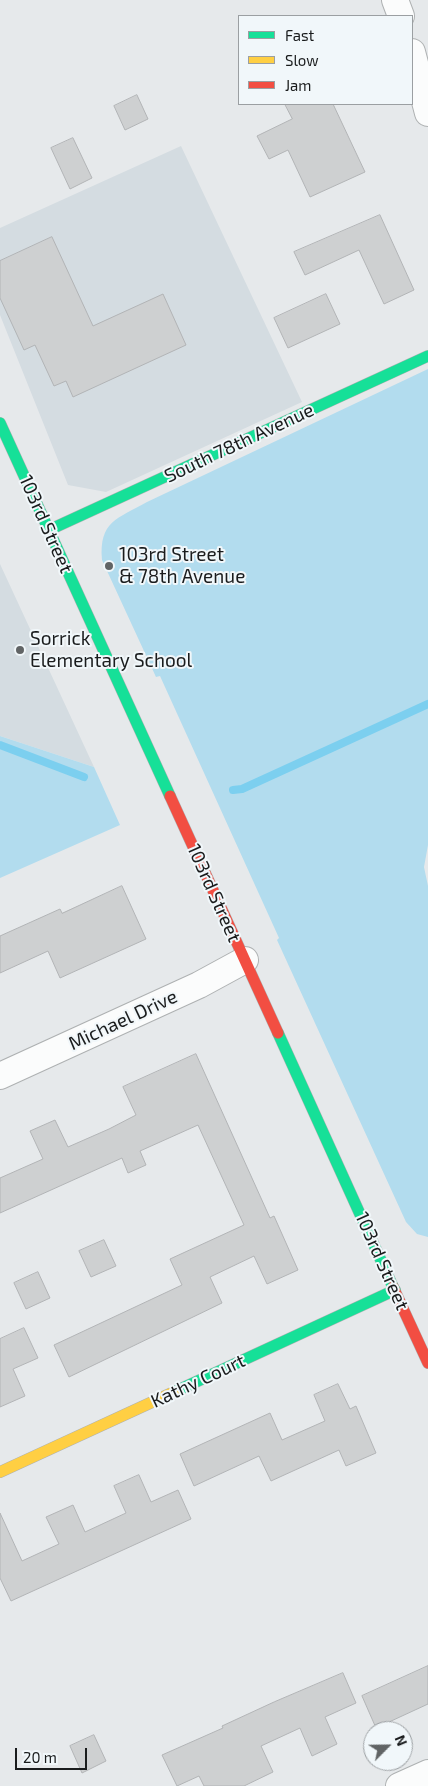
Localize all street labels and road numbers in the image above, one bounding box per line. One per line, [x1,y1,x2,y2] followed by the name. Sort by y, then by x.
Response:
[161,398,317,488] street label: South 78th Avenue
[14,471,78,577] street label: 103rd Street
[182,840,246,946] street label: 103rd Street
[65,985,181,1055] street label: Michael Drive
[350,1208,414,1314] street label: 103rd Street
[147,1349,249,1413] street label: Kathy Court

